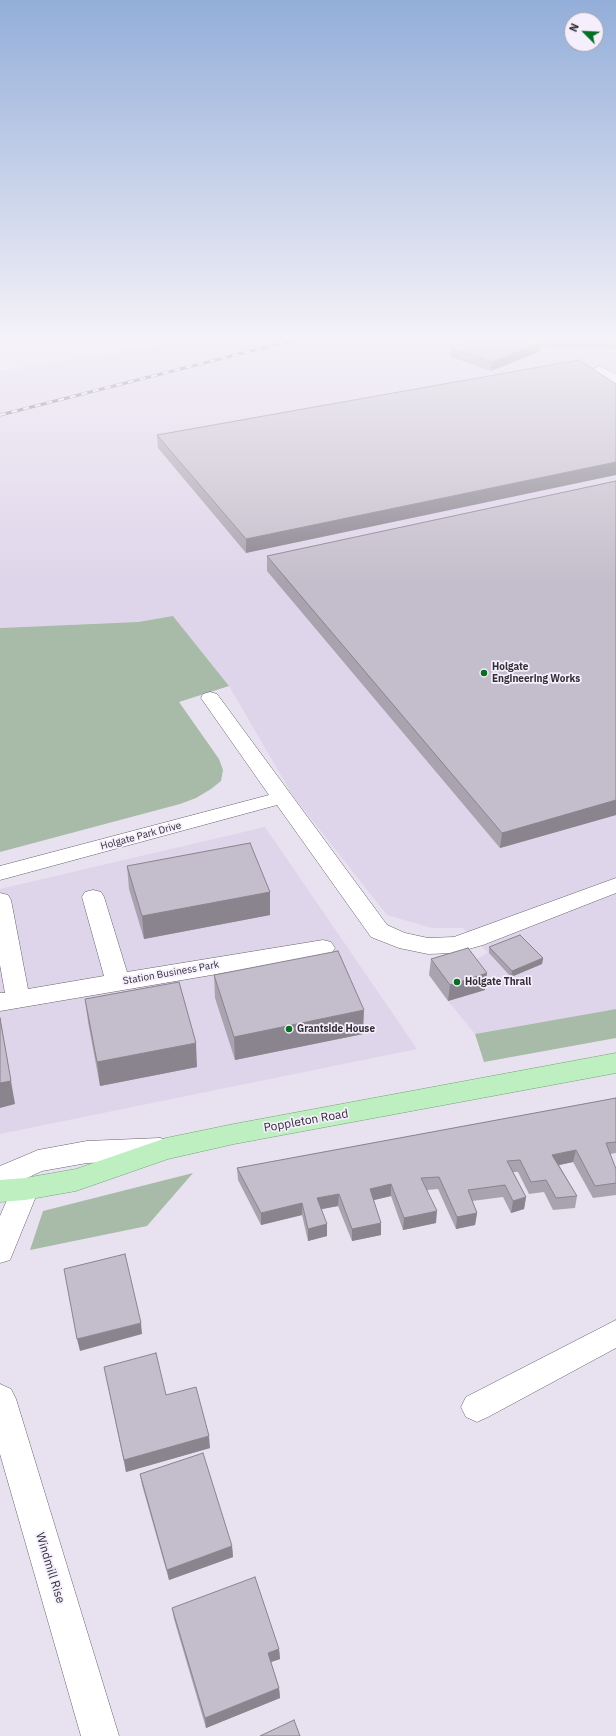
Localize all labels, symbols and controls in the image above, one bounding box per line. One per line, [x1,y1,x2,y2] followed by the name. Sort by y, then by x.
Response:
[564,12,604,52] north arrow
[566,21,582,34] text: N
[492,661,580,684] place label: Holgate Engineering Works
[479,668,489,678] marker: Holgate Engineering Works
[99,819,183,853] street label: Holgate Park Drive
[122,959,220,987] street label: Station Business Park
[465,976,531,988] place label: Holgate Thrall
[452,977,462,987] marker: Holgate Thrall
[297,1023,375,1035] place label: Grantside House
[284,1024,294,1034] marker: Grantside House
[263,1106,349,1136] street label: Poppleton Road
[32,1531,68,1605] street label: Windmill Rise

